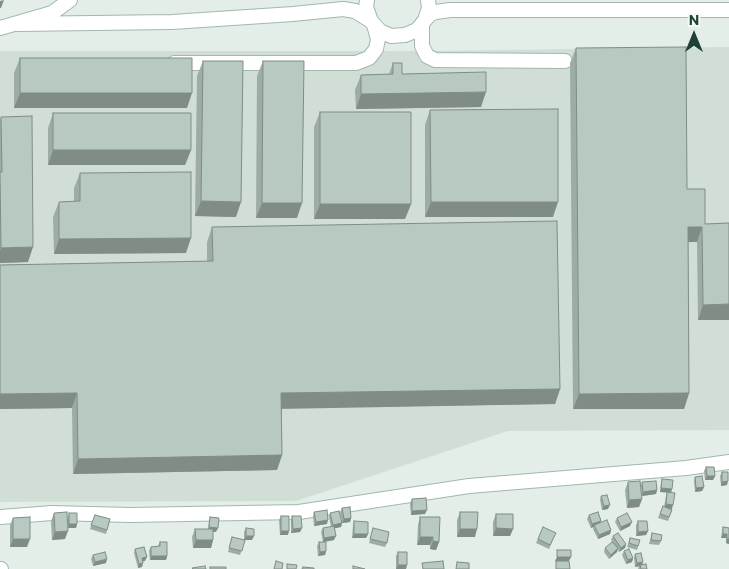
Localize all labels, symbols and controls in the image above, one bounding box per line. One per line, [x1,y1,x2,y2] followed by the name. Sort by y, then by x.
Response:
[669,10,719,60] north arrow
[689,11,699,28] text: N

